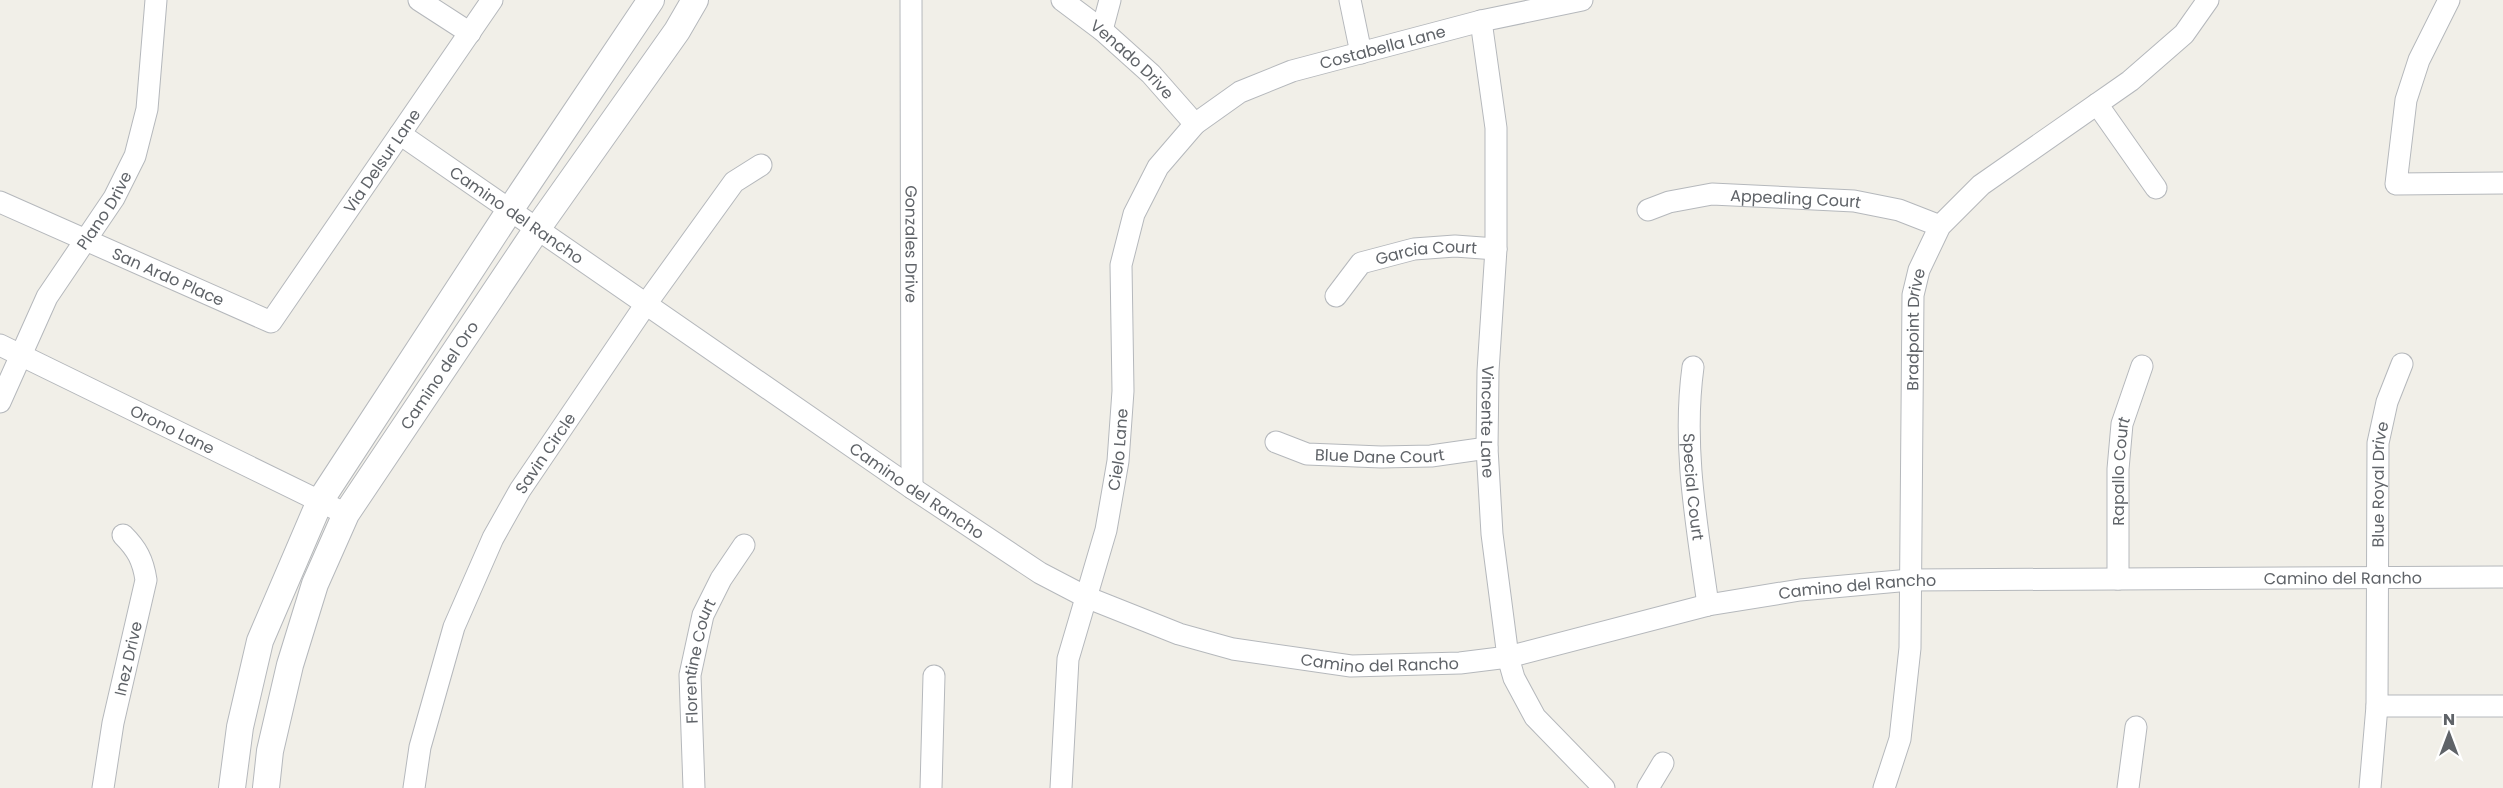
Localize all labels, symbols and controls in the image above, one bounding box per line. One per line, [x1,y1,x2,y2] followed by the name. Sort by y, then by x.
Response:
[1086,14,1179,104] street label: Venado Drive
[1317,19,1448,75] street label: Costabella Lane
[338,104,426,217] street label: Via Delsur Lane
[445,160,588,269] street label: Camino del Rancho
[71,167,137,254] street label: Plano Drive
[1730,183,1863,214] street label: Appealing Court
[900,185,923,303] street label: Gonzales Drive
[1373,235,1478,270] street label: Garcia Court
[108,242,228,311] street label: San Ardo Place
[1901,266,1931,391] street label: Bradpoint Drive
[394,316,484,434] street label: Camino del Oro
[1475,365,1500,479] street label: Vincente Lane
[126,399,219,460] street label: Orono Lane
[509,408,581,498] street label: Savin Circle
[1102,408,1133,493] street label: Cielo Lane
[2107,413,2135,526] street label: Rapallo Court
[2366,419,2394,548] street label: Blue Royal Drive
[1678,433,1710,542] street label: Special Court
[845,437,989,544] street label: Camino del Rancho
[1315,443,1446,469] street label: Blue Dane Court
[2264,566,2422,590] street label: Camino del Rancho
[1777,568,1936,605] street label: Camino del Rancho
[679,594,721,724] street label: Florentine Court
[108,619,148,698] street label: Inez Drive
[1299,647,1459,678] street label: Camino del Rancho
[2419,704,2479,764] north arrow
[2443,708,2455,731] text: N

